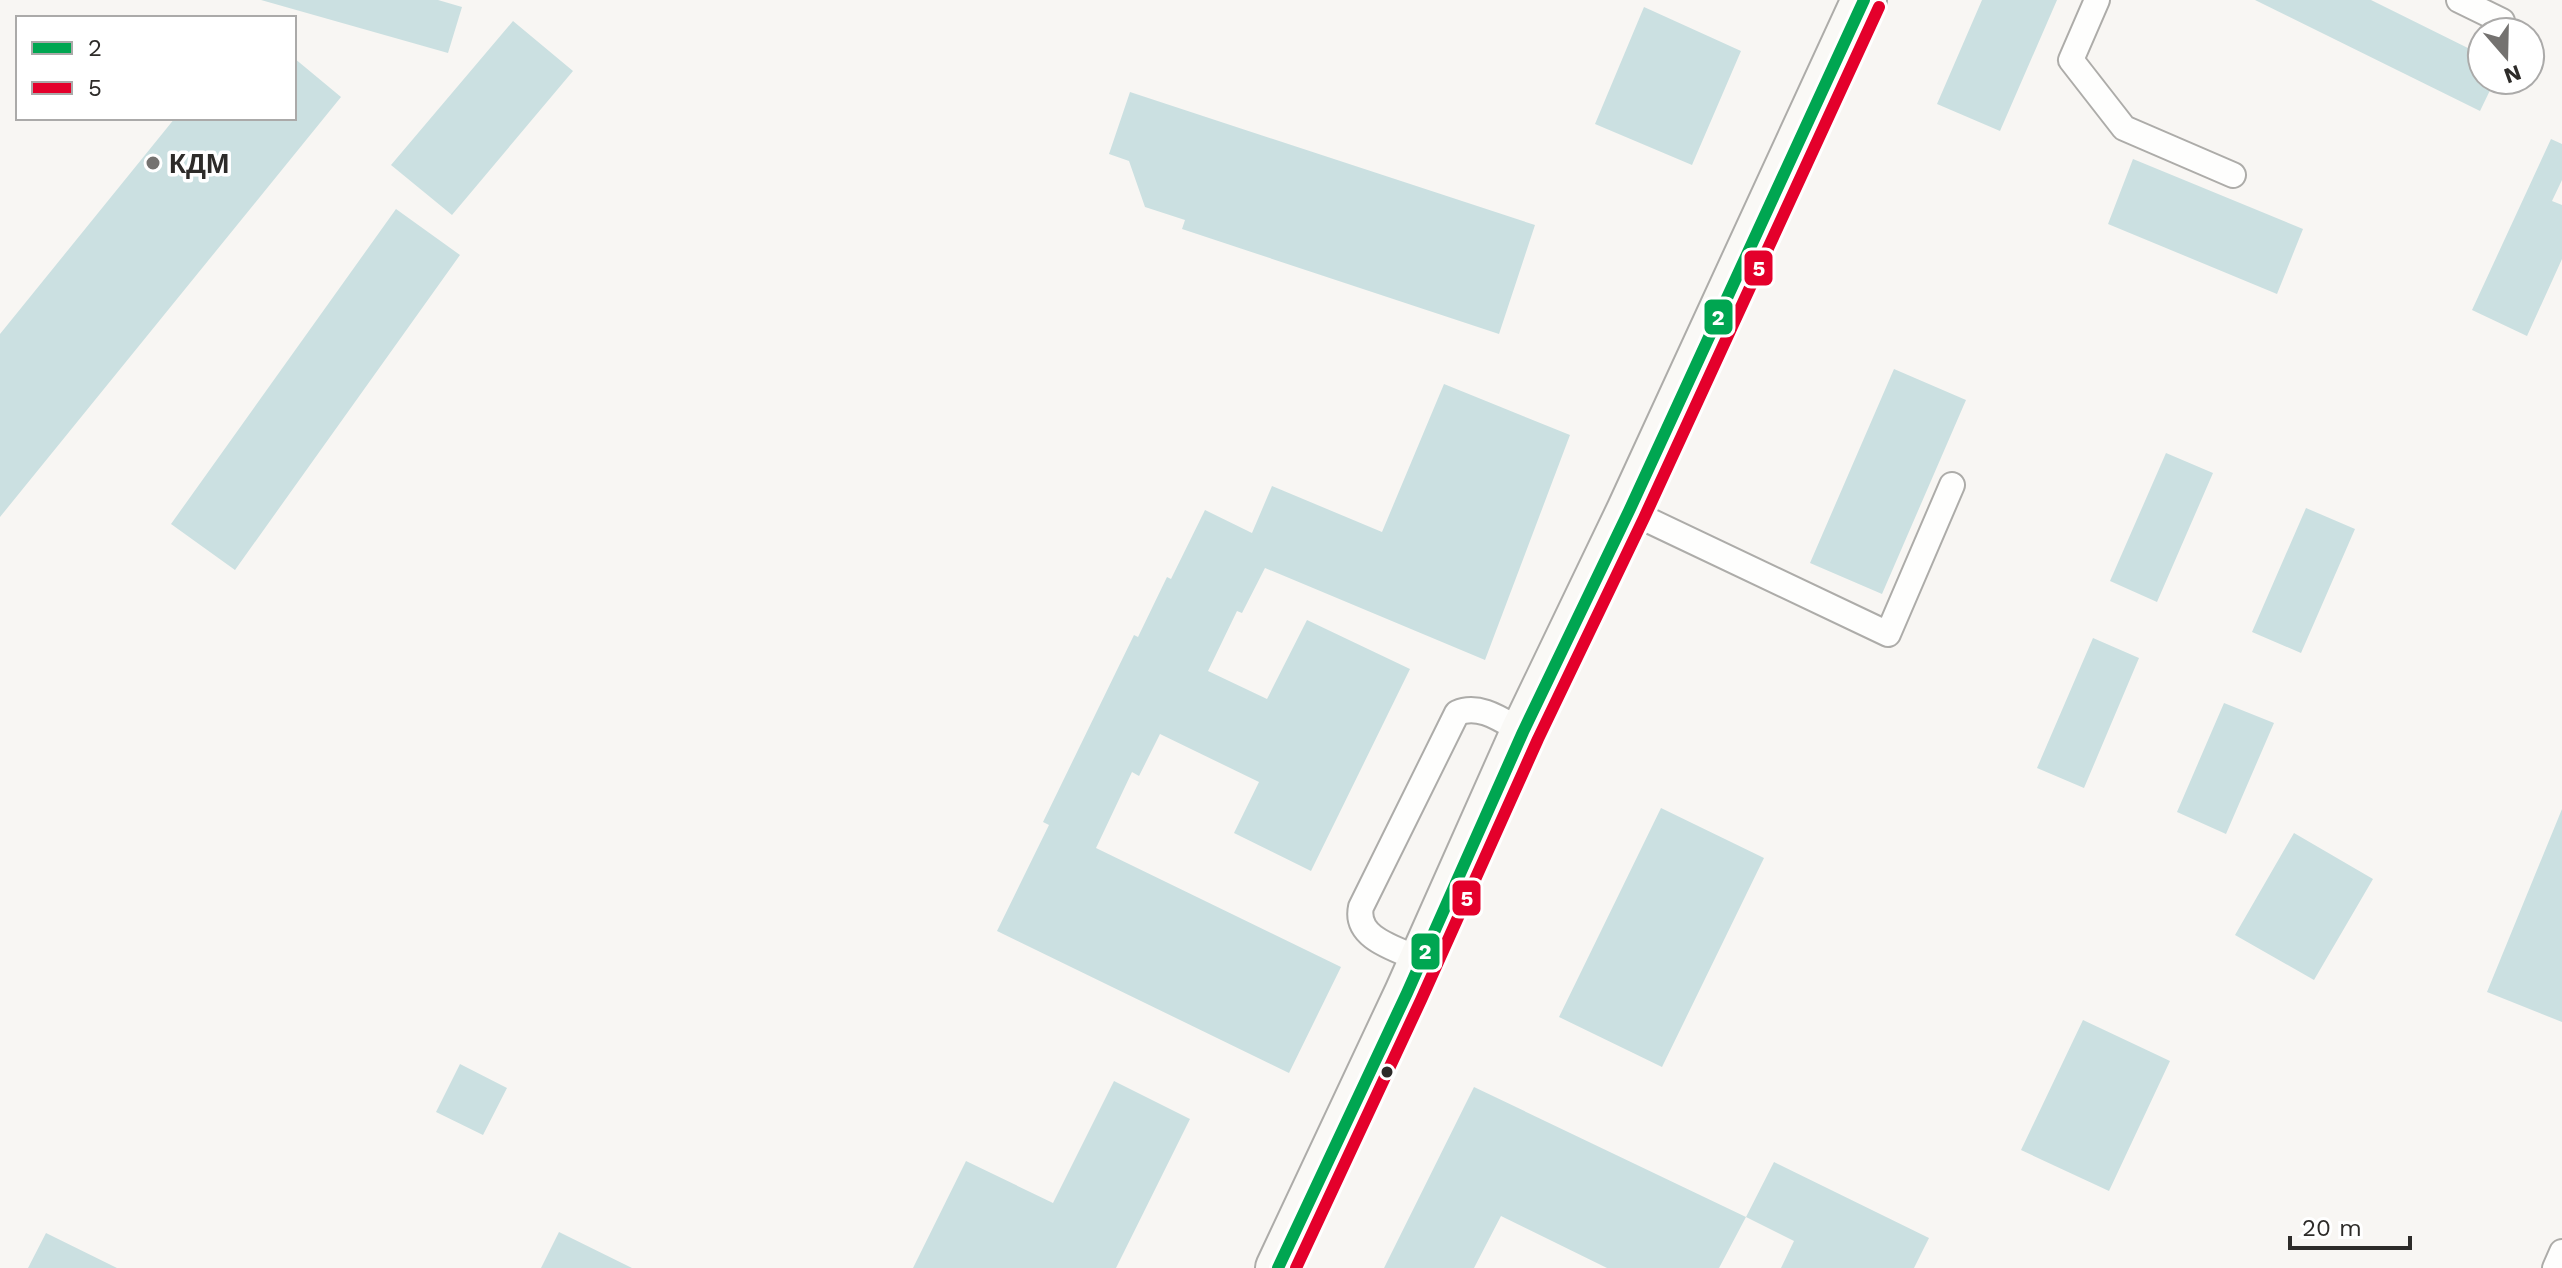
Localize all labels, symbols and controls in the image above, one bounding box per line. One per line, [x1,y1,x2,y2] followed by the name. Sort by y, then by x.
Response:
[16,16,296,120] legend
[2466,16,2546,96] north arrow
[88,34,102,62] text: 2
[2501,60,2525,89] text: N
[88,74,102,102] text: 5
[169,147,229,180] place label: КДМ
[144,154,162,172] marker: КДМ
[1743,249,1774,287] line badge: 5
[1753,256,1765,281] text: 5
[1703,298,1734,336] line badge: 2
[1711,305,1725,330] text: 2
[1451,879,1482,917] line badge: 5
[1461,886,1473,911] text: 5
[1410,932,1441,971] line badge: 2
[1418,939,1432,964] text: 2
[1379,1064,1395,1080] unlabelled marker
[2290,1200,2410,1250] scale bar
[2302,1214,2362,1242] text: 20 m

